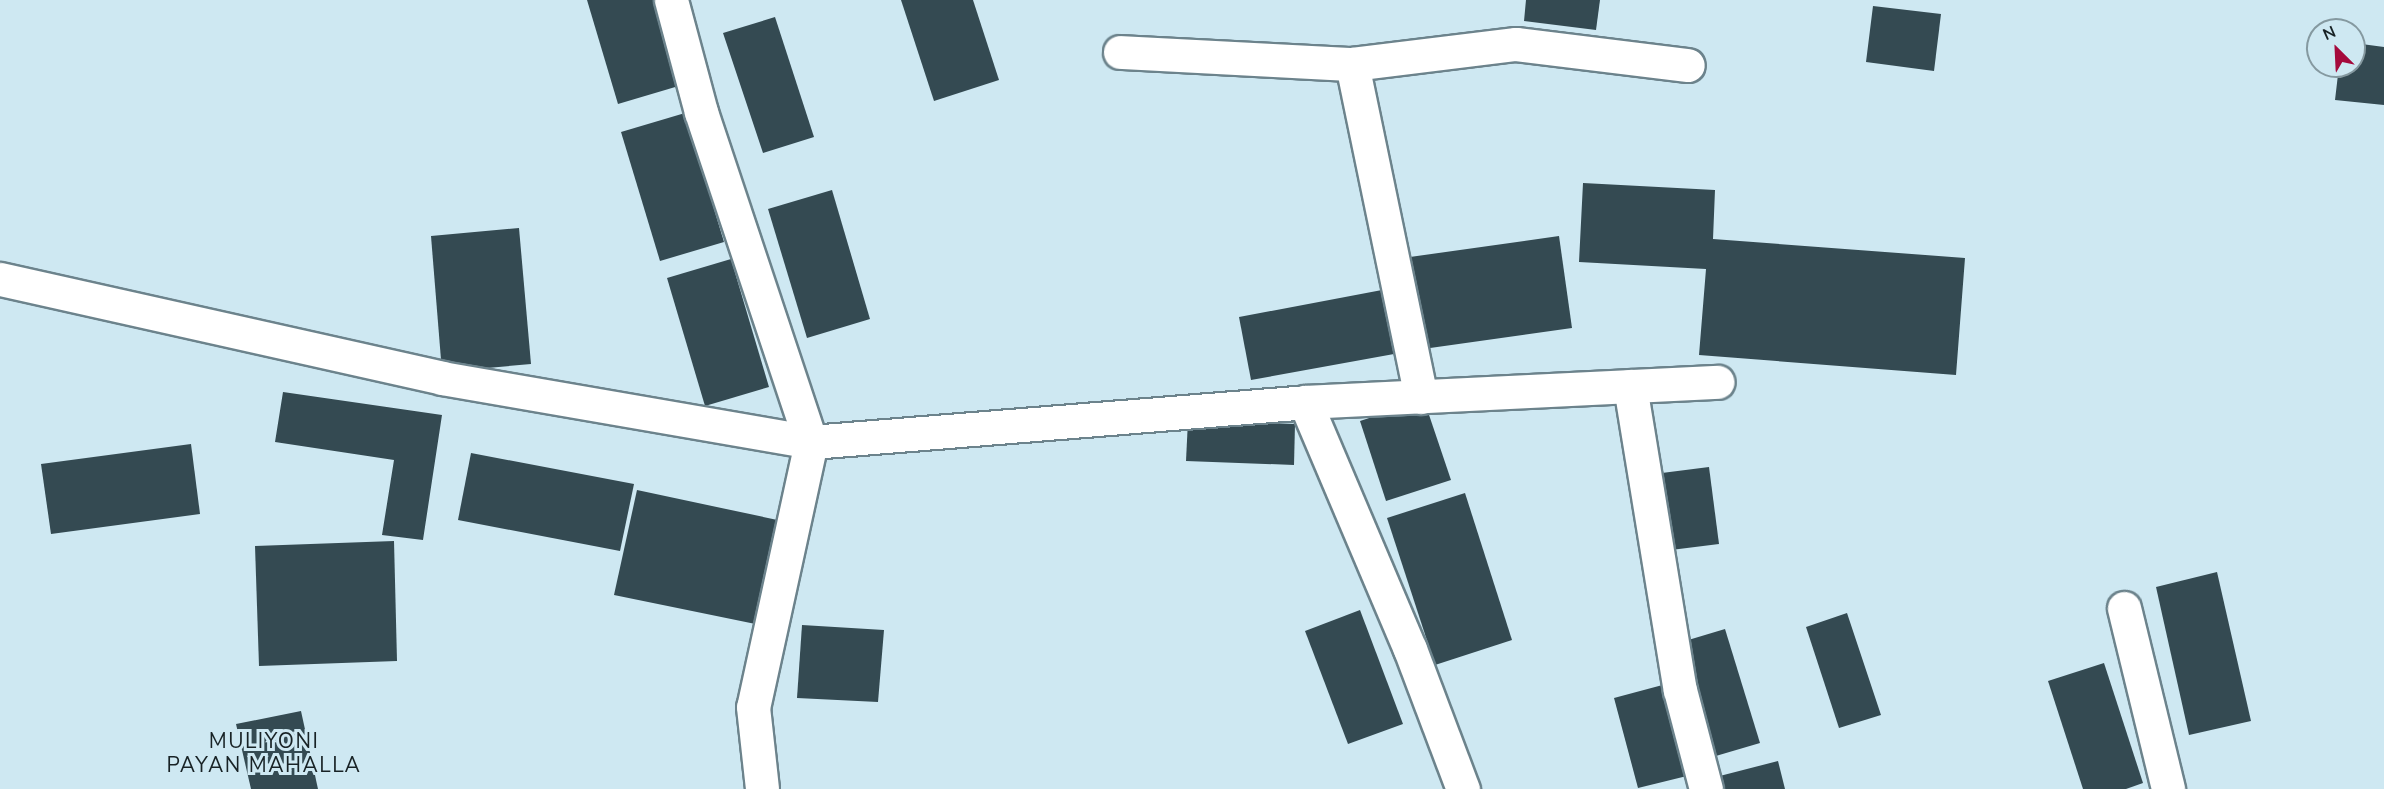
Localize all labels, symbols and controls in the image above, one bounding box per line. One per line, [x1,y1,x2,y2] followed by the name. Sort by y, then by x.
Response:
[2306,18,2366,78] north arrow
[2320,21,2339,46] text: N
[167,728,361,778] district label: MULIYONI PAYAN MAHALLA

